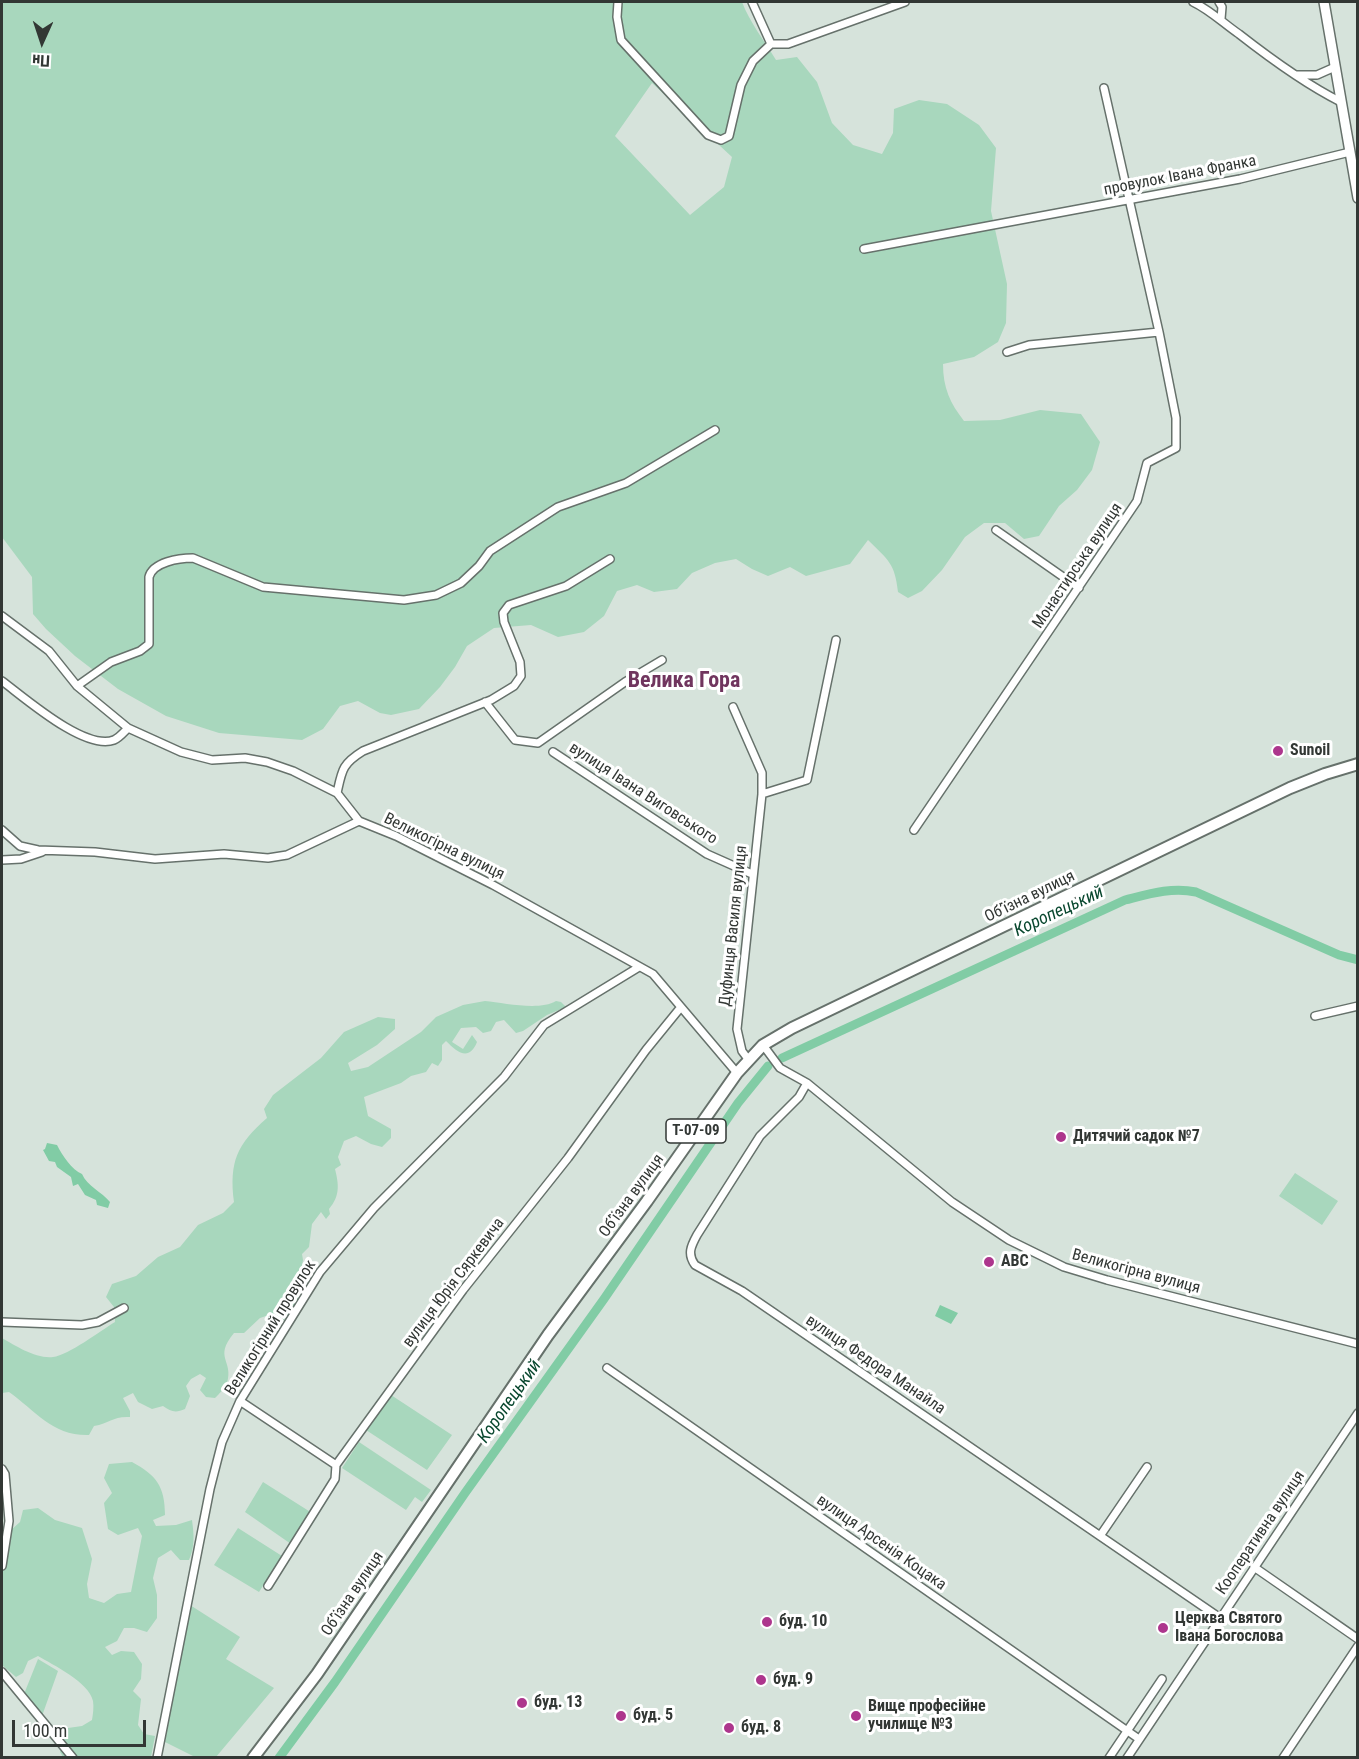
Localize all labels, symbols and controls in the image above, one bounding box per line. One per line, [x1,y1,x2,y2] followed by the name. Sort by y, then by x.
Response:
[12,12,72,72] north arrow
[32,51,50,70] text: Пн
[1102,152,1258,200] street label: провулок Івана Франка
[1029,500,1127,632] street label: Монастирська вулиця
[628,668,740,694] district label: Велика Гора
[565,739,721,849] street label: вулиця Івана Виговського
[1290,741,1330,761] place label: Sunoil
[1271,744,1285,758] marker: Sunoil
[381,809,507,885] street label: Великогірна вулиця
[716,845,752,1007] street label: Дуфинця Василя вулиця
[982,867,1078,927] street label: Обʼїзна вулиця
[1011,882,1107,942] water label: Коропецький
[666,1119,726,1143] road number: Т-07-09
[1073,1127,1200,1147] place label: Дитячий садок №7
[1054,1130,1068,1144] marker: Дитячий садок №7
[596,1151,668,1241] street label: Обʼїзна вулиця
[399,1215,509,1351] street label: вулиця Юрія Сяркевича
[1070,1246,1202,1298] street label: Великогірна вулиця
[1001,1252,1029,1272] place label: АВС
[982,1255,996,1269] marker: АВС
[222,1257,320,1399] street label: Великогірний провулок
[802,1311,948,1419] street label: вулиця Федора Манайла
[473,1356,547,1448] water label: Коропецький
[1212,1467,1310,1599] street label: Кооперативна вулиця
[812,1491,950,1595] street label: вулиця Арсенія Коцака
[318,1548,388,1640] street label: Обʼїзна вулиця
[1175,1609,1283,1647] place label: Церква Святого Івана Богослова
[779,1612,827,1632] place label: буд. 10
[760,1615,774,1629] marker: буд. 10
[1156,1621,1170,1635] marker: Церква Святого Івана Богослова
[773,1670,813,1690] place label: буд. 9
[754,1673,768,1687] marker: буд. 9
[534,1693,582,1713] place label: буд. 13
[515,1696,529,1710] marker: буд. 13
[868,1697,986,1735] place label: Вище професійне училище №3
[633,1706,673,1726] place label: буд. 5
[15,1708,148,1746] scale bar
[614,1709,628,1723] marker: буд. 5
[849,1709,863,1723] marker: Вище професійне училище №3
[741,1718,781,1738] place label: буд. 8
[23,1720,67,1741] text: 100 m
[722,1721,736,1735] marker: буд. 8

